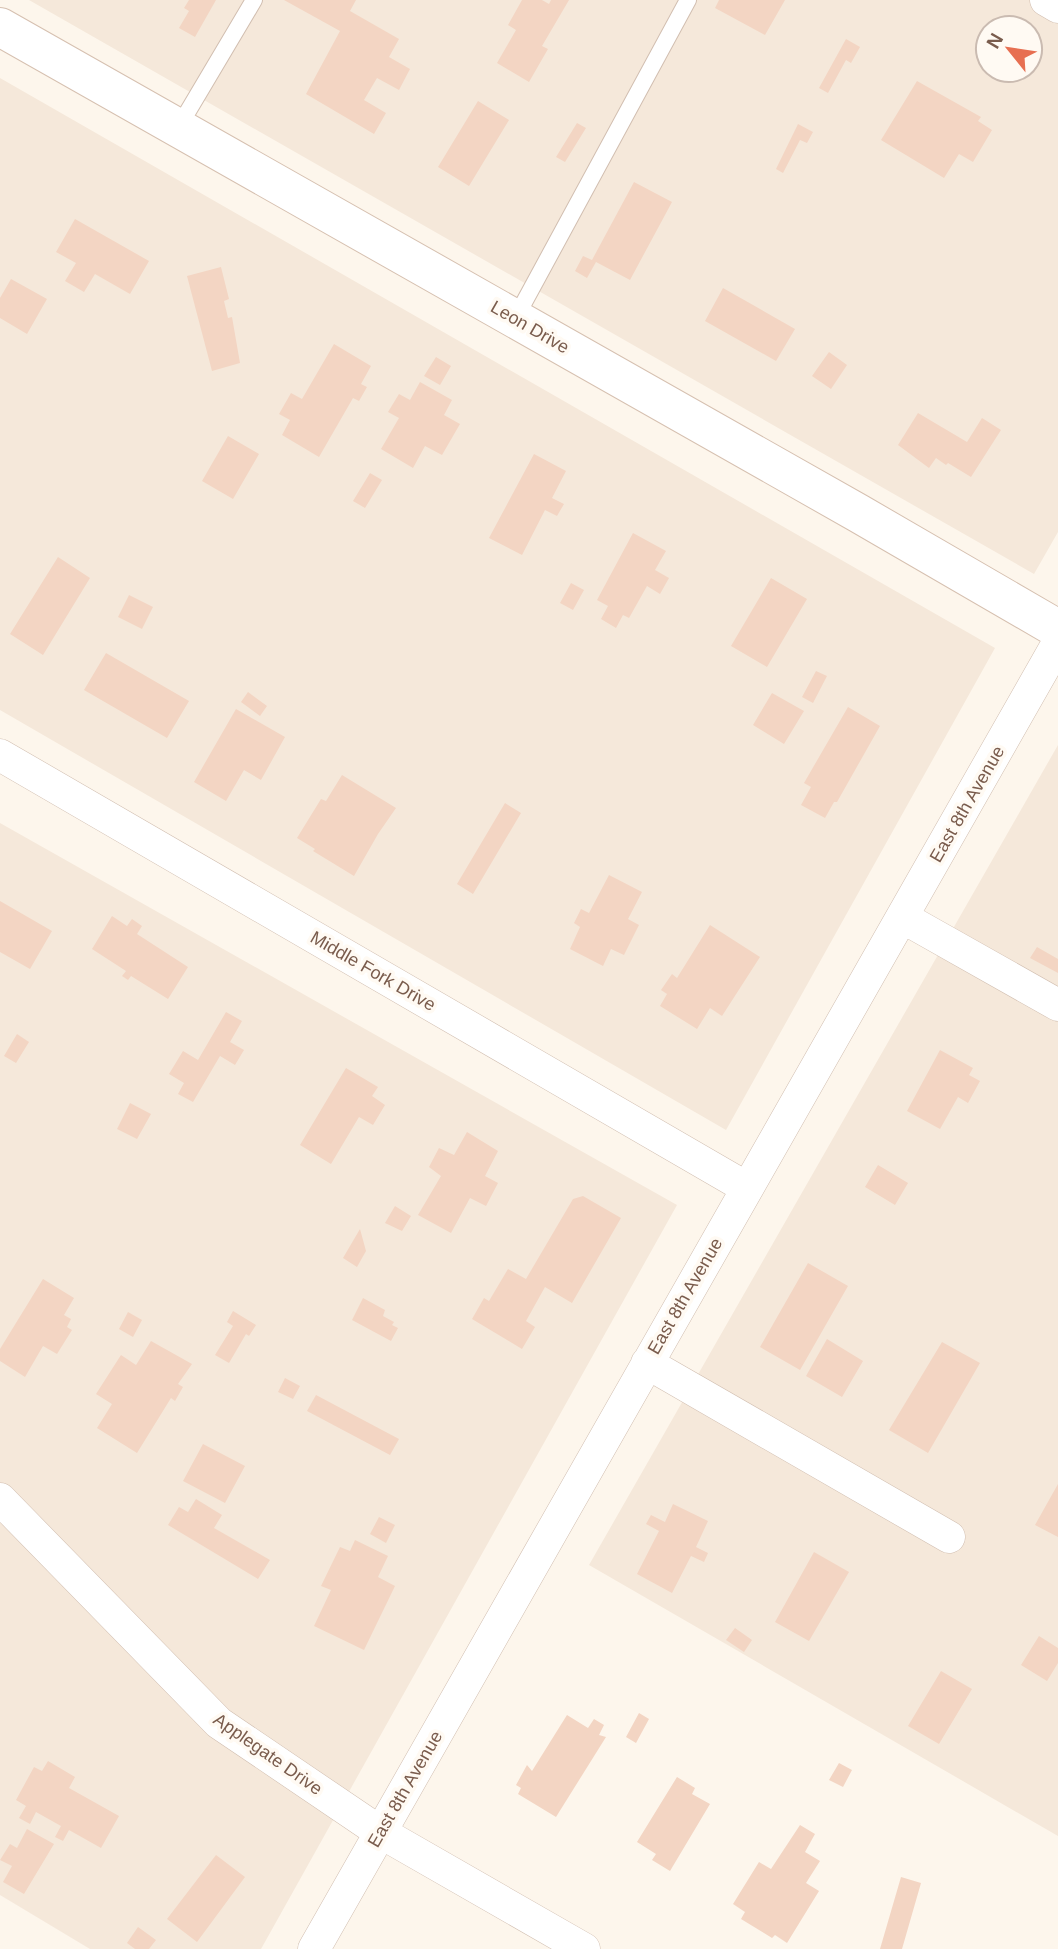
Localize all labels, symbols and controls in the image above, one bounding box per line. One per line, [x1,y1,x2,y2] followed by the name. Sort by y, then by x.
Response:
[974,14,1044,84] north arrow
[982,30,1007,52] text: N
[487,297,573,357] street label: Leon Drive
[926,742,1008,866] street label: East 8th Avenue
[307,927,439,1015] street label: Middle Fork Drive
[644,1234,726,1358] street label: East 8th Avenue
[210,1709,326,1799] street label: Applegate Drive
[364,1727,446,1851] street label: East 8th Avenue

